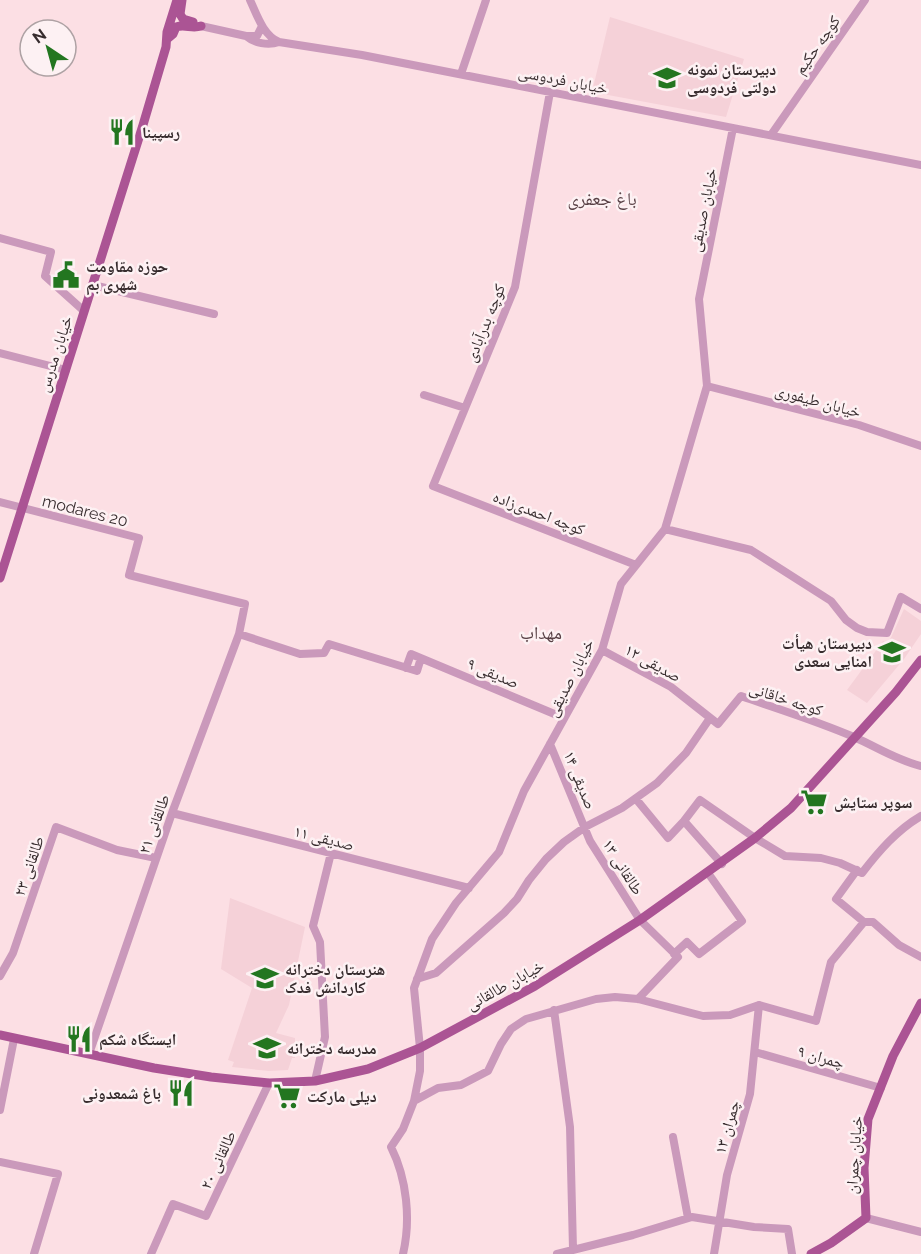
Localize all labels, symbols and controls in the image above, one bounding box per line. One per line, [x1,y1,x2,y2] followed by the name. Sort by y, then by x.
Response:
[790,12,845,79] street label: کوچه حکیم
[18,18,78,78] north arrow
[29,25,50,48] text: N
[687,60,776,97] place label: دبیرستان نمونه دولتی فردوسی
[516,62,609,99] street label: خیابان فردوسی
[652,63,682,93] school or university icon: دبیرستان نمونه دولتی فردوسی
[107,117,137,147] restaurant icon: رسپینا
[142,123,180,142] place label: رسپینا
[686,167,721,254] street label: خیابان صدیقی
[567,188,637,210] district label: باغ جعفری
[86,257,168,296] place label: حوزه مقاومت شهری بم
[51,260,81,290] public building icon: حوزه مقاومت شهری بم
[461,281,510,365] street label: کوچه بدرآبادی
[34,313,77,395] street label: خیابان مدرس
[773,380,863,423] street label: خیابان طیفوری
[490,487,588,540] street label: کوچه احمدی‌زاده
[40,491,130,531] street label: modares 20
[520,622,562,643] district label: مهداب
[782,634,872,671] place label: دبیرستان هیأت امنایی سعدی
[542,636,599,721] street label: خیابان صدیقی
[877,637,907,667] school or university icon: دبیرستان هیأت امنایی سعدی
[621,640,684,687] street label: صدیقی ۱۲
[464,654,522,693] street label: صدیقی ۹
[747,678,825,721] street label: کوچه خاقانی
[559,748,600,812] street label: صدیقی ۱۴
[799,787,829,817] supermarket icon: سوپر ستایش
[134,792,174,857] street label: طالقانی ۲۱
[834,793,912,812] place label: سوپر ستایش
[292,821,356,856] street label: صدیقی ۱۱
[10,834,49,899] street label: طالقانی ۲۳
[598,836,648,899] street label: طالقانی ۱۳
[463,956,547,1015] street label: خیابان طالقانی
[285,960,385,997] place label: هنرستان دخترانه کاردانش فدک
[250,963,280,993] school or university icon: هنرستان دخترانه کاردانش فدک
[64,1024,94,1054] restaurant icon: ایستگاه شکم
[99,1030,176,1051] place label: ایستگاه شکم
[252,1033,282,1063] school or university icon: مدرسه دخترانه
[287,1039,377,1058] place label: مدرسه دخترانه
[795,1041,847,1074] street label: چمران ۹
[166,1078,196,1108] restaurant icon: باغ شمعدونی
[272,1081,302,1111] supermarket icon: دیلی مارکت
[82,1084,161,1104] place label: باغ شمعدونی
[307,1087,377,1106] place label: دیلی مارکت
[710,1098,745,1156] street label: چمران ۱۳
[842,1115,867,1195] street label: خیابان چمران
[196,1128,241,1193] street label: طالقانی ۲۰

